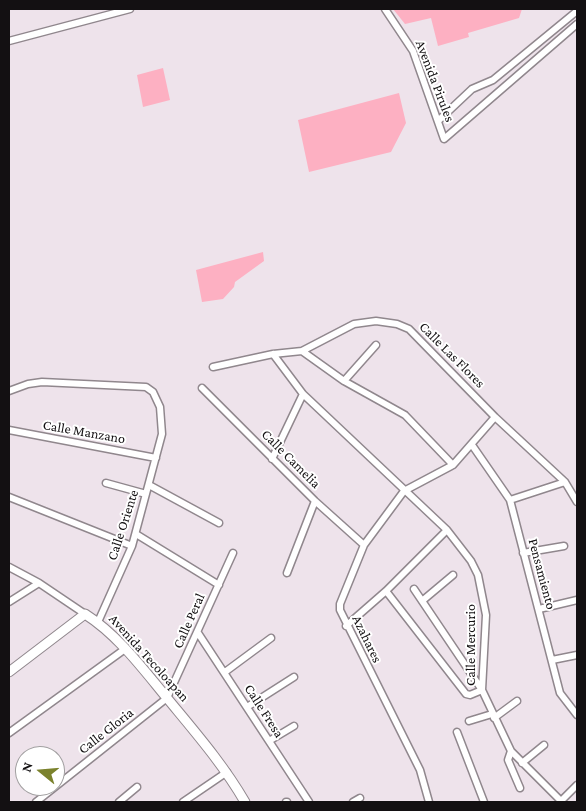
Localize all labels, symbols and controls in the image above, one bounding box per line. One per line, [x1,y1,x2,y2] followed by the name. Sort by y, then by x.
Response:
[412,38,458,124] street label: Avenida Pirules
[416,319,488,391] street label: Calle Las Flores
[42,416,126,448] street label: Calle Manzano
[258,426,324,492] street label: Calle Camelia
[104,488,142,562] street label: Calle Oriente
[525,537,559,611] street label: Pensamiento
[169,591,209,651] street label: Calle Peral
[463,604,479,686] street label: Calle Mercurio
[105,611,193,705] street label: Avenida Tecoloapan
[348,613,386,665] street label: Azahares
[240,681,288,741] street label: Calle Fresa
[75,704,137,758] street label: Calle Gloria
[15,746,65,796] north arrow
[18,760,36,774] text: N

